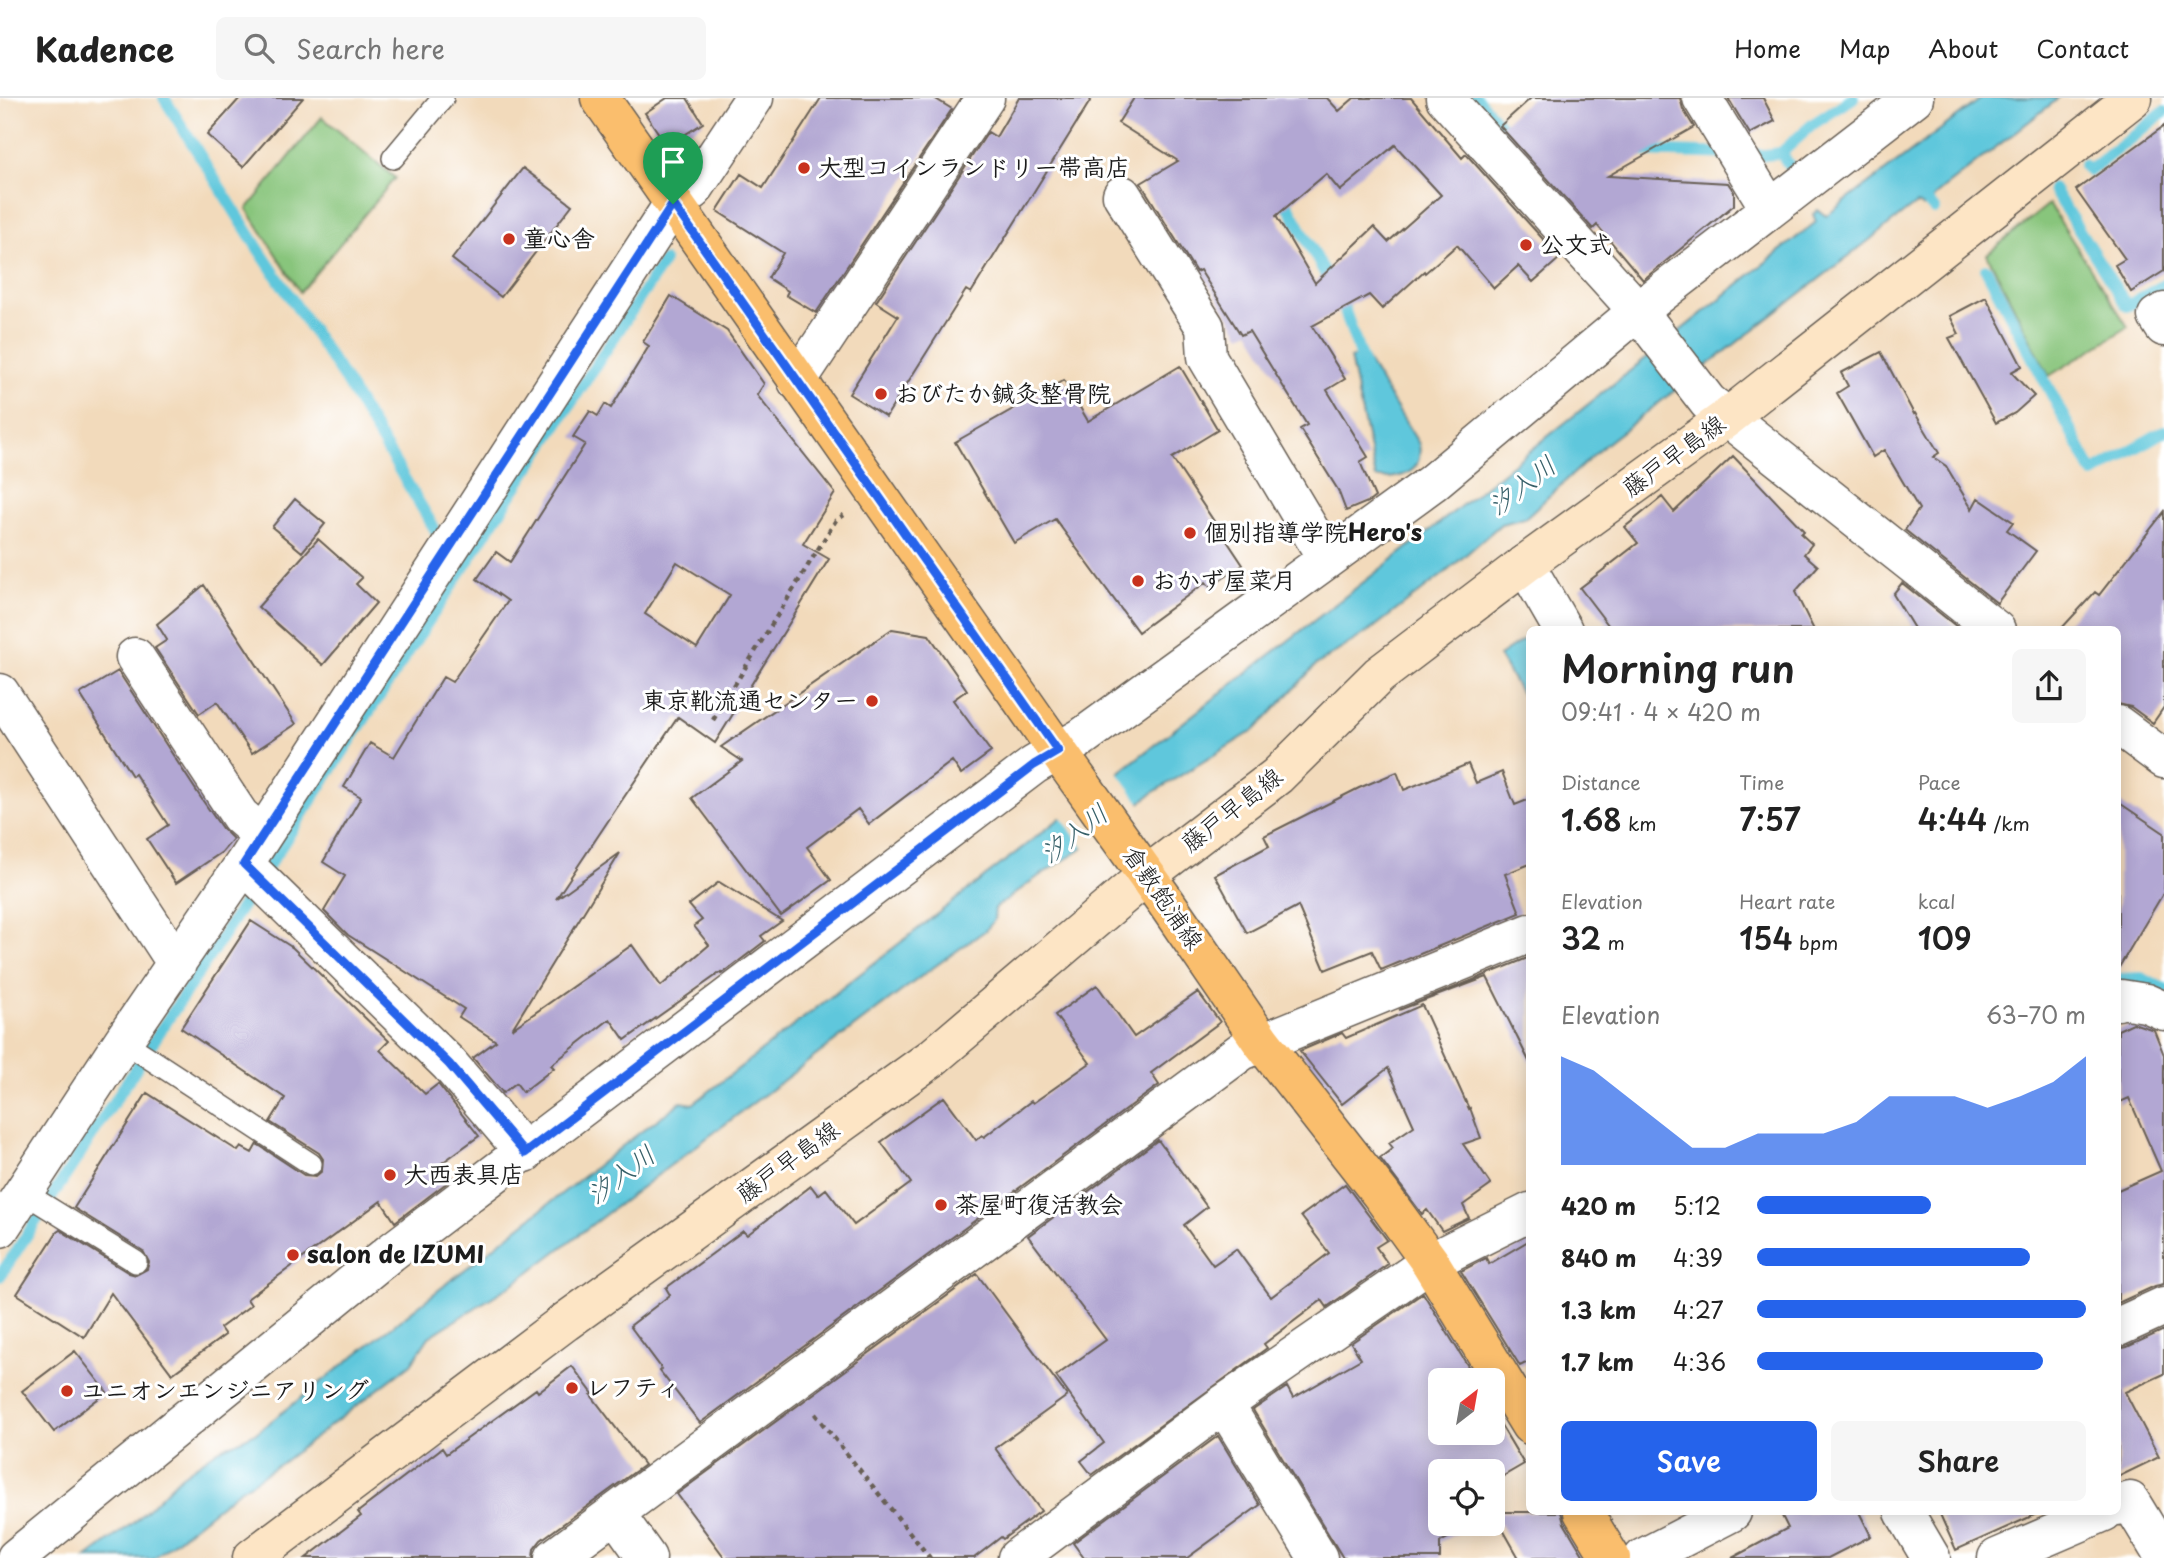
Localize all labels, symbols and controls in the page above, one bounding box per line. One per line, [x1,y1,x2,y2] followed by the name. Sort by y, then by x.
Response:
[216,17,706,80] search box
[35,23,174,73] text: Kadence
[240,29,278,67] icon: search
[296,29,445,68] text: Search here
[1734,30,1801,66] text: Home
[1839,30,1890,66] text: Map
[1928,30,1998,66] text: About
[2036,30,2129,66] text: Contact
[643,132,703,204] pin
[654,143,692,181] icon: arrive
[818,148,1130,184] place label: 大型コインランドリー帯高店
[796,160,812,176] marker: 大型コインランドリー帯高店
[523,219,595,255] place label: 童心舎
[1540,225,1612,261] place label: 公文式
[501,231,517,247] marker: 童心舎
[1518,237,1534,253] marker: 公文式
[895,374,1111,410] place label: おびたか鍼灸整骨院
[873,386,889,402] marker: おびたか鍼灸整骨院
[1614,405,1732,504] street label: 藤戸早島線
[1478,445,1564,524] water label: 汐入川
[1204,513,1422,549] place label: 個別指導学院Hero's
[1182,525,1198,541] marker: 個別指導学院Hero's
[1152,561,1296,597] place label: おかず屋菜月
[1130,573,1146,589] marker: おかず屋菜月
[1561,639,1795,696] text: Morning run
[2012,649,2086,723] button: share
[642,681,858,717] place label: 東京靴流通センター
[864,693,880,709] marker: 東京靴流通センター
[1561,694,1761,729] text: 09:41 · 4 × 420 m
[1172,757,1289,860] street label: 藤戸早島線
[1561,768,1641,796] text: Distance
[1739,768,1784,796] text: Time
[1918,768,1961,796] text: Pace
[1030,793,1116,872] water label: 汐入川
[1561,796,1622,841] text: 1.68
[1739,796,1801,841] text: 7:57
[1918,796,1987,841] text: 4:44
[1622,809,1657,837] text: km
[1987,809,2030,837] text: /km
[1115,837,1214,956] street label: 倉敷飽浦線
[1561,887,1643,915] text: Elevation
[1739,887,1835,915] text: Heart rate
[1918,887,1956,915] text: kcal
[1561,915,1601,960] text: 32
[1739,915,1793,960] text: 154
[1918,915,1972,960] text: 109
[1601,928,1625,956] text: m
[1793,928,1838,956] text: bpm
[1561,997,1660,1032] text: Elevation
[1986,997,2086,1032] text: 63–70 m
[728,1111,846,1210] street label: 藤戸早島線
[577,1135,663,1213] water label: 汐入川
[404,1155,524,1191] place label: 大西表具店
[382,1167,398,1183] marker: 大西表具店
[955,1185,1123,1221] place label: 茶屋町復活教会
[1561,1188,1636,1223] text: 420 m
[1673,1188,1721,1223] text: 5:12
[933,1197,949,1213] marker: 茶屋町復活教会
[307,1235,484,1271] place label: salon de IZUMI
[1561,1240,1637,1275] text: 840 m
[1673,1240,1723,1275] text: 4:39
[285,1247,301,1263] marker: salon de IZUMI
[1561,1292,1636,1327] text: 1.3 km
[1673,1292,1724,1327] text: 4:27
[1561,1344,1634,1379] text: 1.7 km
[1673,1344,1726,1379] text: 4:36
[586,1368,681,1404] place label: レフティ
[1428,1368,1505,1446] north arrow
[1428,1368,1505,1536] map controls
[81,1371,369,1407] place label: ユニオンエンジニアリング
[564,1380,580,1396] marker: レフティ
[59,1383,75,1399] marker: ユニオンエンジニアリング
[1561,1421,1817,1501] button: Save
[1831,1421,2086,1501] button: Share
[1428,1459,1505,1536] button: locate

